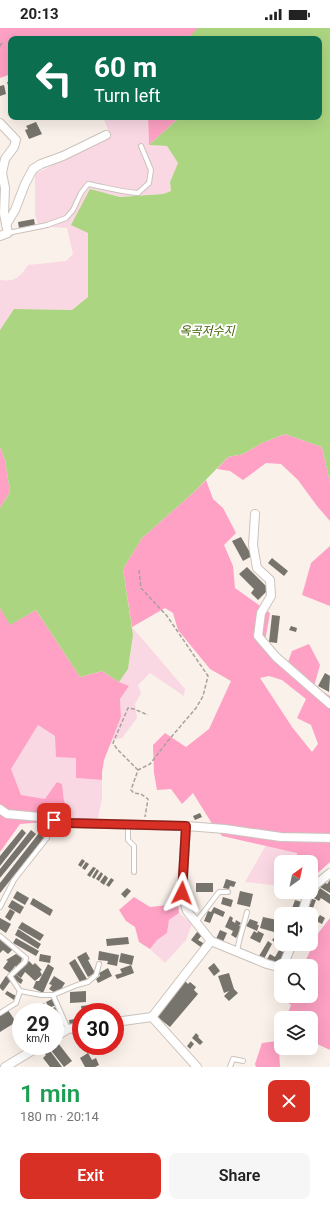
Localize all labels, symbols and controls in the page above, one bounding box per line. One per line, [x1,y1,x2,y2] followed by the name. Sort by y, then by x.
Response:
[20,5,59,23] text: 20:13
[94,51,157,84] text: 60 m
[28,52,80,104] icon: left
[94,85,160,106] text: Turn left
[179,324,236,338] water label: 옥곡저수지
[37,803,71,837] pin
[43,809,65,831] icon: arrive
[274,855,318,899] north arrow
[274,855,318,1055] map controls
[161,872,203,914] position arrow
[274,907,318,951] button: sound
[274,959,318,1003] button: search
[72,1003,124,1055] speed limit sign: 30
[274,1011,318,1055] button: layers
[27,1012,49,1036] text: 29
[26,1033,50,1044] text: km/h
[20,1080,80,1108] text: 1 min
[268,1080,310,1122] button: close
[20,1109,99,1124] text: 180 m · 20:14
[20,1153,161,1199] button: Exit
[169,1153,310,1199] button: Share

